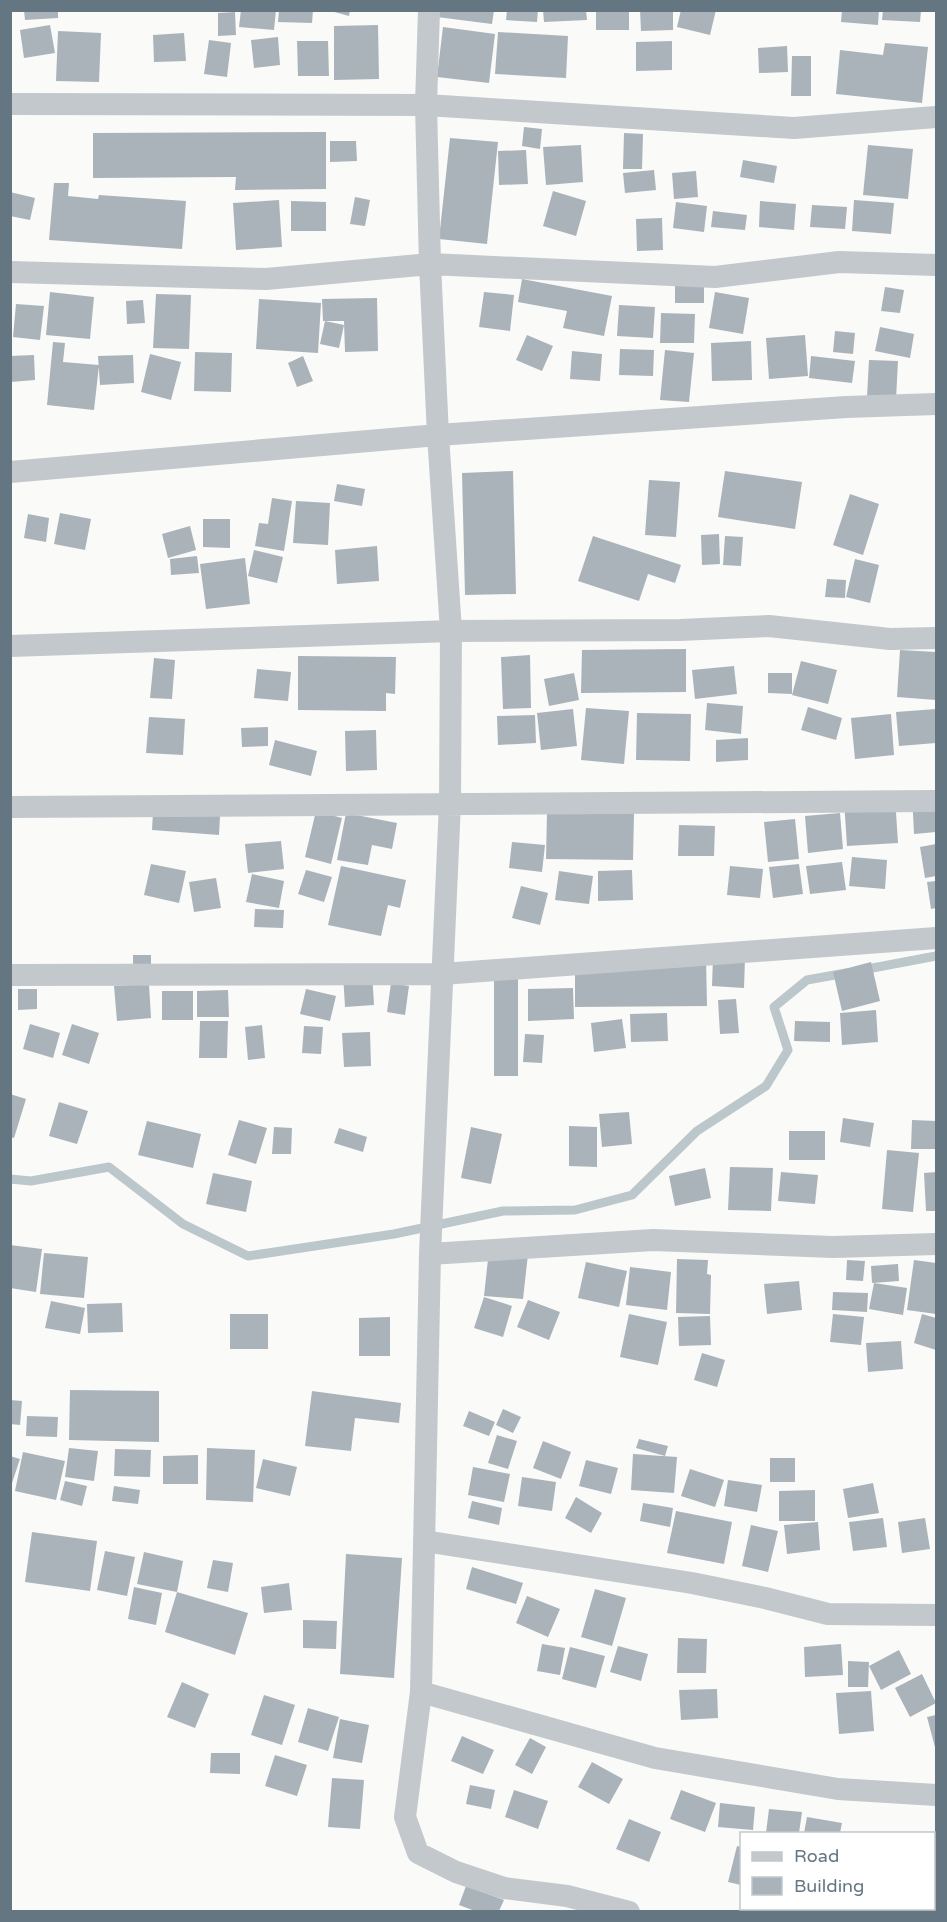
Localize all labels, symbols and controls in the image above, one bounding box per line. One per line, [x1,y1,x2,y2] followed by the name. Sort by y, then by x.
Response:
[740,1832,935,1910] legend
[794,1845,839,1867] text: Road
[794,1875,864,1897] text: Building

